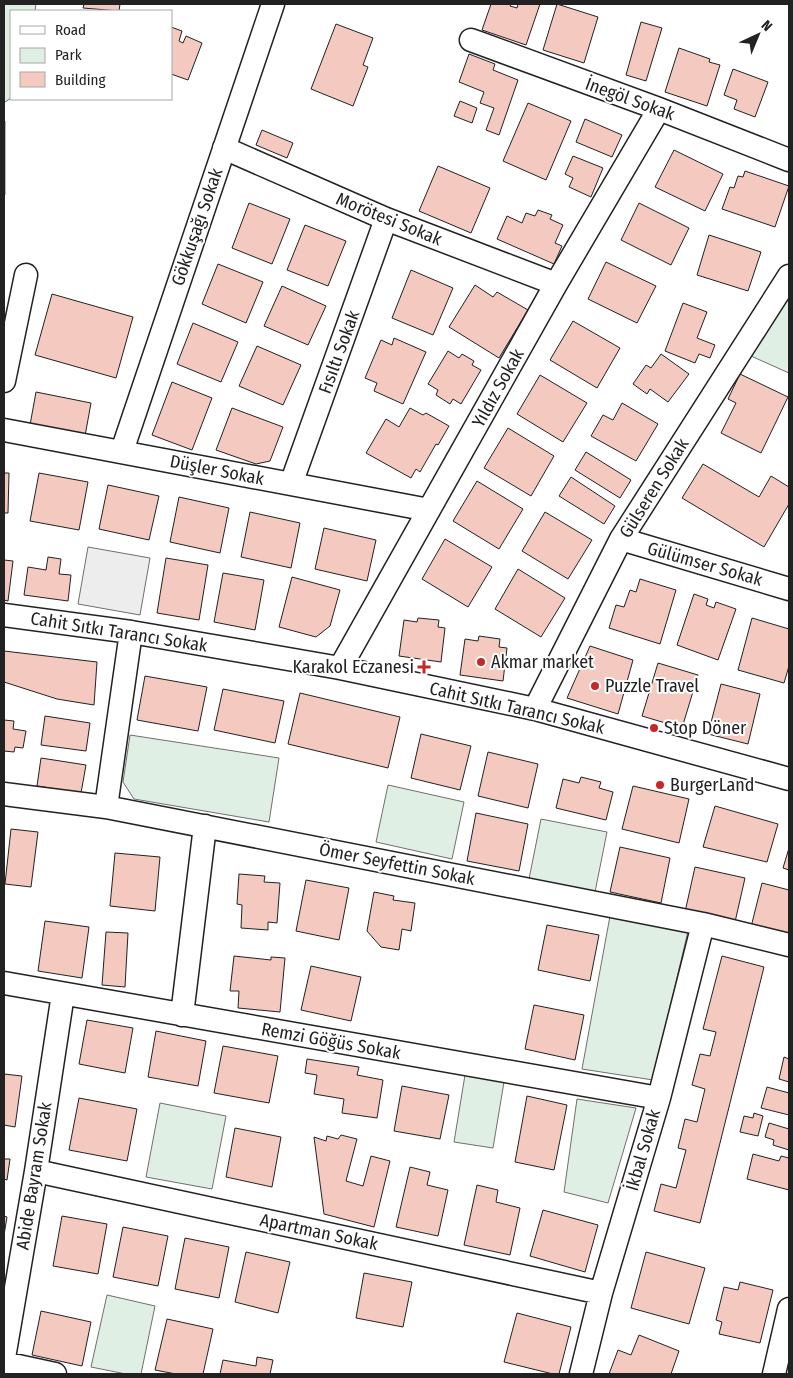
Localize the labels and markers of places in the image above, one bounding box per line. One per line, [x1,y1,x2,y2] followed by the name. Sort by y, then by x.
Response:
[491,651,594,673] place label: Akmar market
[292,656,414,678] place label: Karakol Eczanesi
[475,656,487,668] marker: Akmar market
[418,661,430,673] marker: Karakol Eczanesi
[605,675,699,697] place label: Puzzle Travel
[589,680,601,692] marker: Puzzle Travel
[664,717,747,739] place label: Stop Döner
[648,722,660,734] marker: Stop Döner
[670,774,754,796] place label: BurgerLand
[654,779,666,791] marker: BurgerLand

